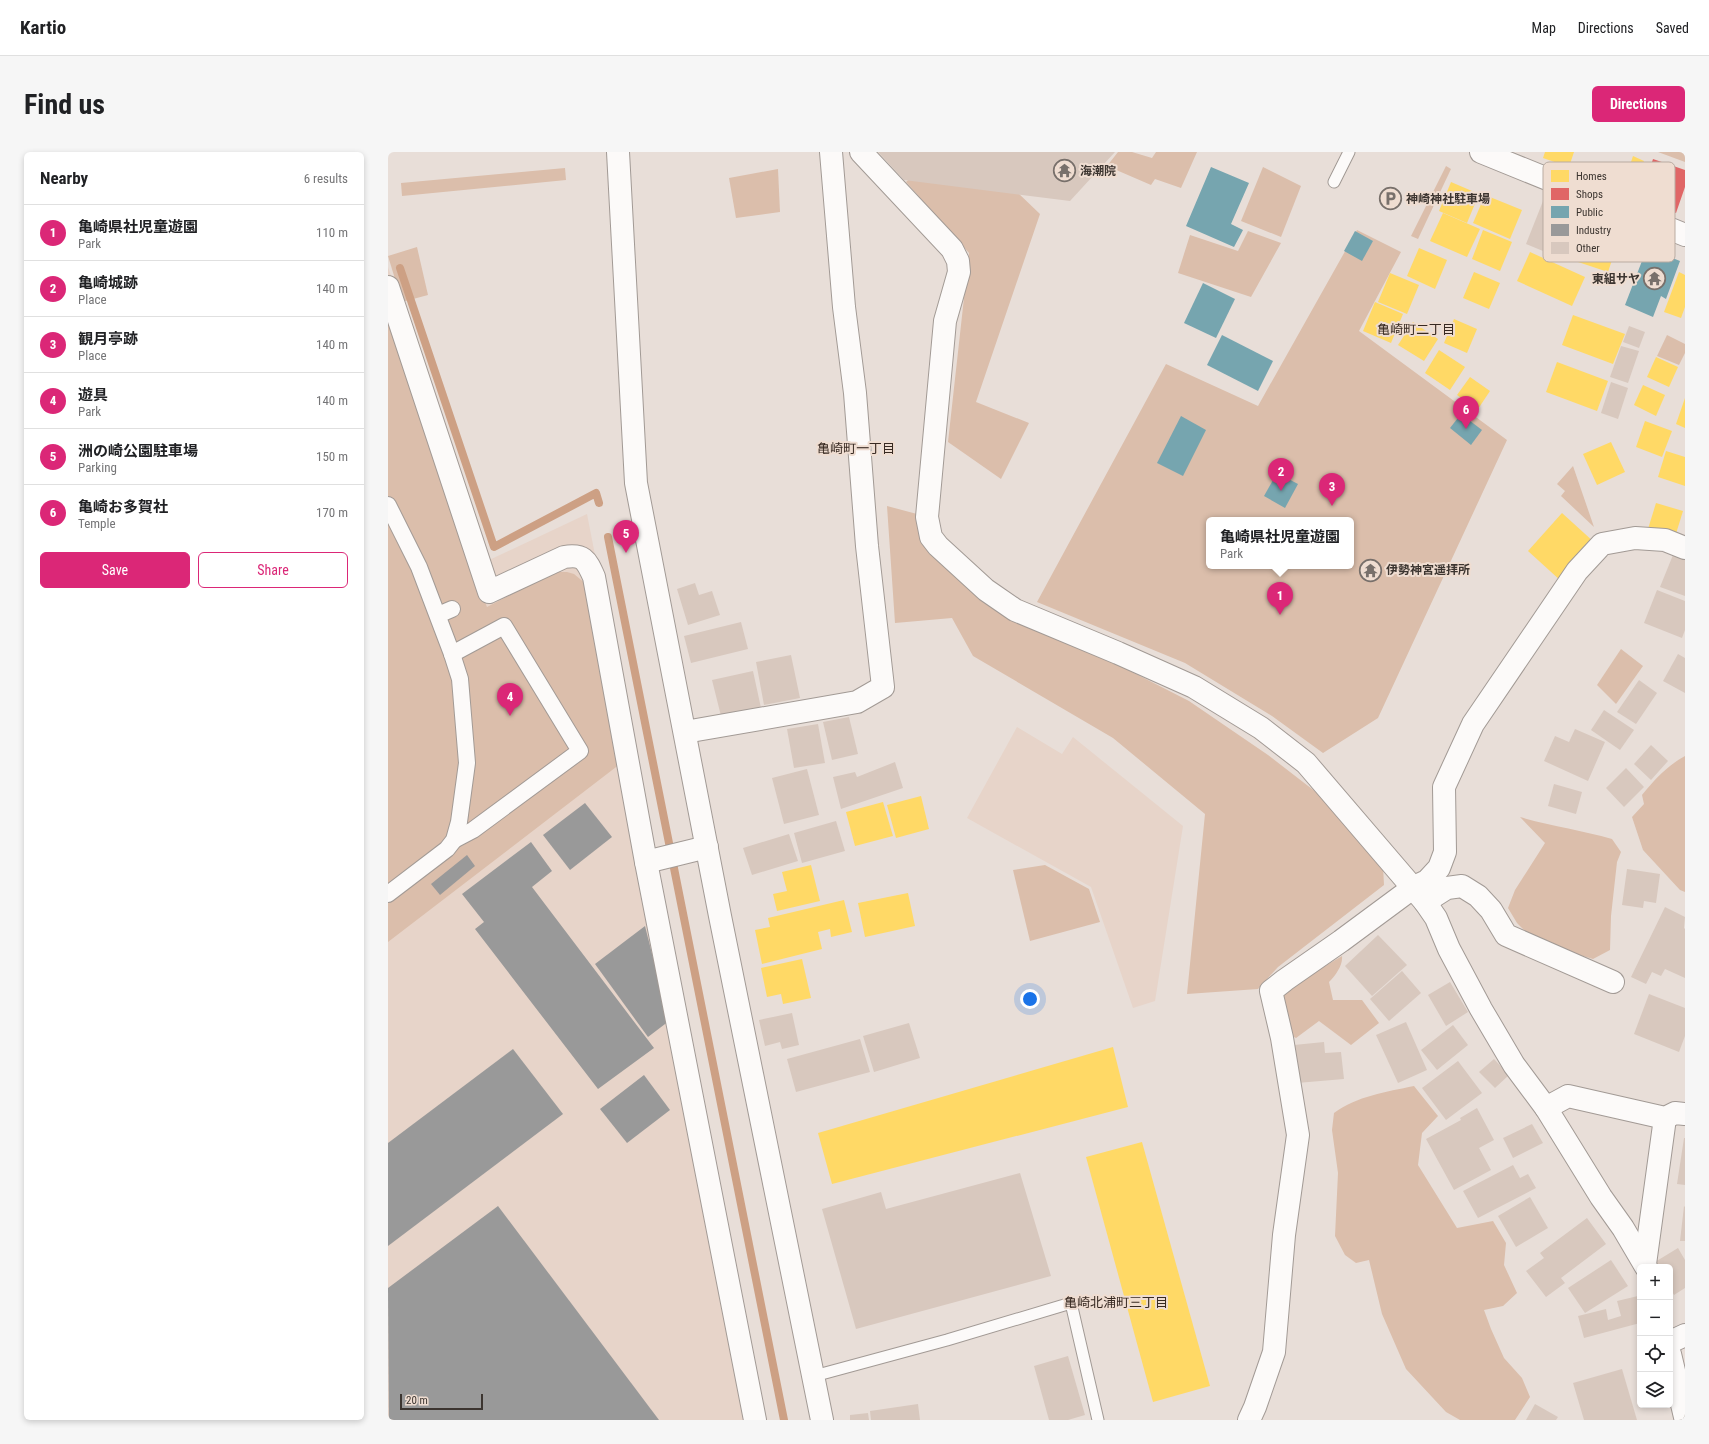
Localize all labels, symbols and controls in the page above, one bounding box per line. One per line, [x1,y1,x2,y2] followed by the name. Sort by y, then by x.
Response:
[20,16,66,39] text: Kartio
[1532,20,1556,36] text: Map
[1578,20,1634,36] text: Directions
[1656,20,1689,36] text: Saved
[1592,86,1685,122] button: Directions
[24,88,105,121] text: Find us
[1051,158,1077,184] temple icon: 海潮院
[1543,162,1675,262] legend
[1080,164,1116,178] place label: 海潮院
[40,168,88,188] text: Nearby
[1576,170,1607,183] text: Homes
[304,171,348,186] text: 6 results
[1377,186,1403,212] parking icon: 神崎神社駐車場
[1576,188,1603,201] text: Shops
[1406,192,1490,206] place label: 神崎神社駐車場
[1576,206,1603,219] text: Public
[78,218,198,236] text: 亀崎県社児童遊園
[1576,224,1612,237] text: Industry
[50,225,56,240] text: 1
[316,225,348,240] text: 110 m
[78,236,101,251] text: Park
[1576,242,1600,255] text: Other
[1642,266,1668,292] temple icon: 東組サヤ
[1592,272,1640,286] place label: 東組サヤ
[78,274,138,292] text: 亀崎城跡
[50,281,56,296] text: 2
[316,281,348,296] text: 140 m
[78,292,107,307] text: Place
[1377,322,1455,337] district label: 亀崎町二丁目
[78,330,138,348] text: 観月亭跡
[50,337,56,352] text: 3
[316,337,348,352] text: 140 m
[78,348,107,363] text: Place
[78,386,108,404] text: 遊具
[50,393,56,408] text: 4
[316,393,348,408] text: 140 m
[1453,396,1479,429] pin: 6
[78,404,101,419] text: Park
[817,441,895,456] district label: 亀崎町一丁目
[78,442,198,460] text: 洲の崎公園駐車場
[50,449,56,464] text: 5
[316,449,348,464] text: 150 m
[1268,458,1294,491] pin: 2
[78,460,117,475] text: Parking
[1319,473,1345,506] pin: 3
[78,498,168,516] text: 亀崎お多賀社
[50,505,56,520] text: 6
[316,505,348,520] text: 170 m
[78,516,116,531] text: Temple
[1206,517,1354,569] popup
[613,520,639,553] pin: 5
[1220,528,1340,546] text: 亀崎県社児童遊園
[1220,546,1243,561] text: Park
[40,552,190,588] button: Save
[198,552,348,588] button: Share
[1358,557,1384,583] temple icon: 伊勢神宮遥拝所
[1386,563,1470,577] place label: 伊勢神宮遥拝所
[1267,582,1293,615] pin: 1
[497,683,523,716] pin: 4
[1020,989,1040,1009] your location
[1637,1264,1673,1408] map controls
[1637,1264,1673,1300] button: +
[1064,1295,1168,1310] district label: 亀崎北浦町三丁目
[1637,1300,1673,1336] button: −
[1637,1336,1673,1372] button: locate
[1637,1372,1673,1408] button: layers
[400,1392,483,1411] scale bar
[406,1394,428,1407] text: 20 m

